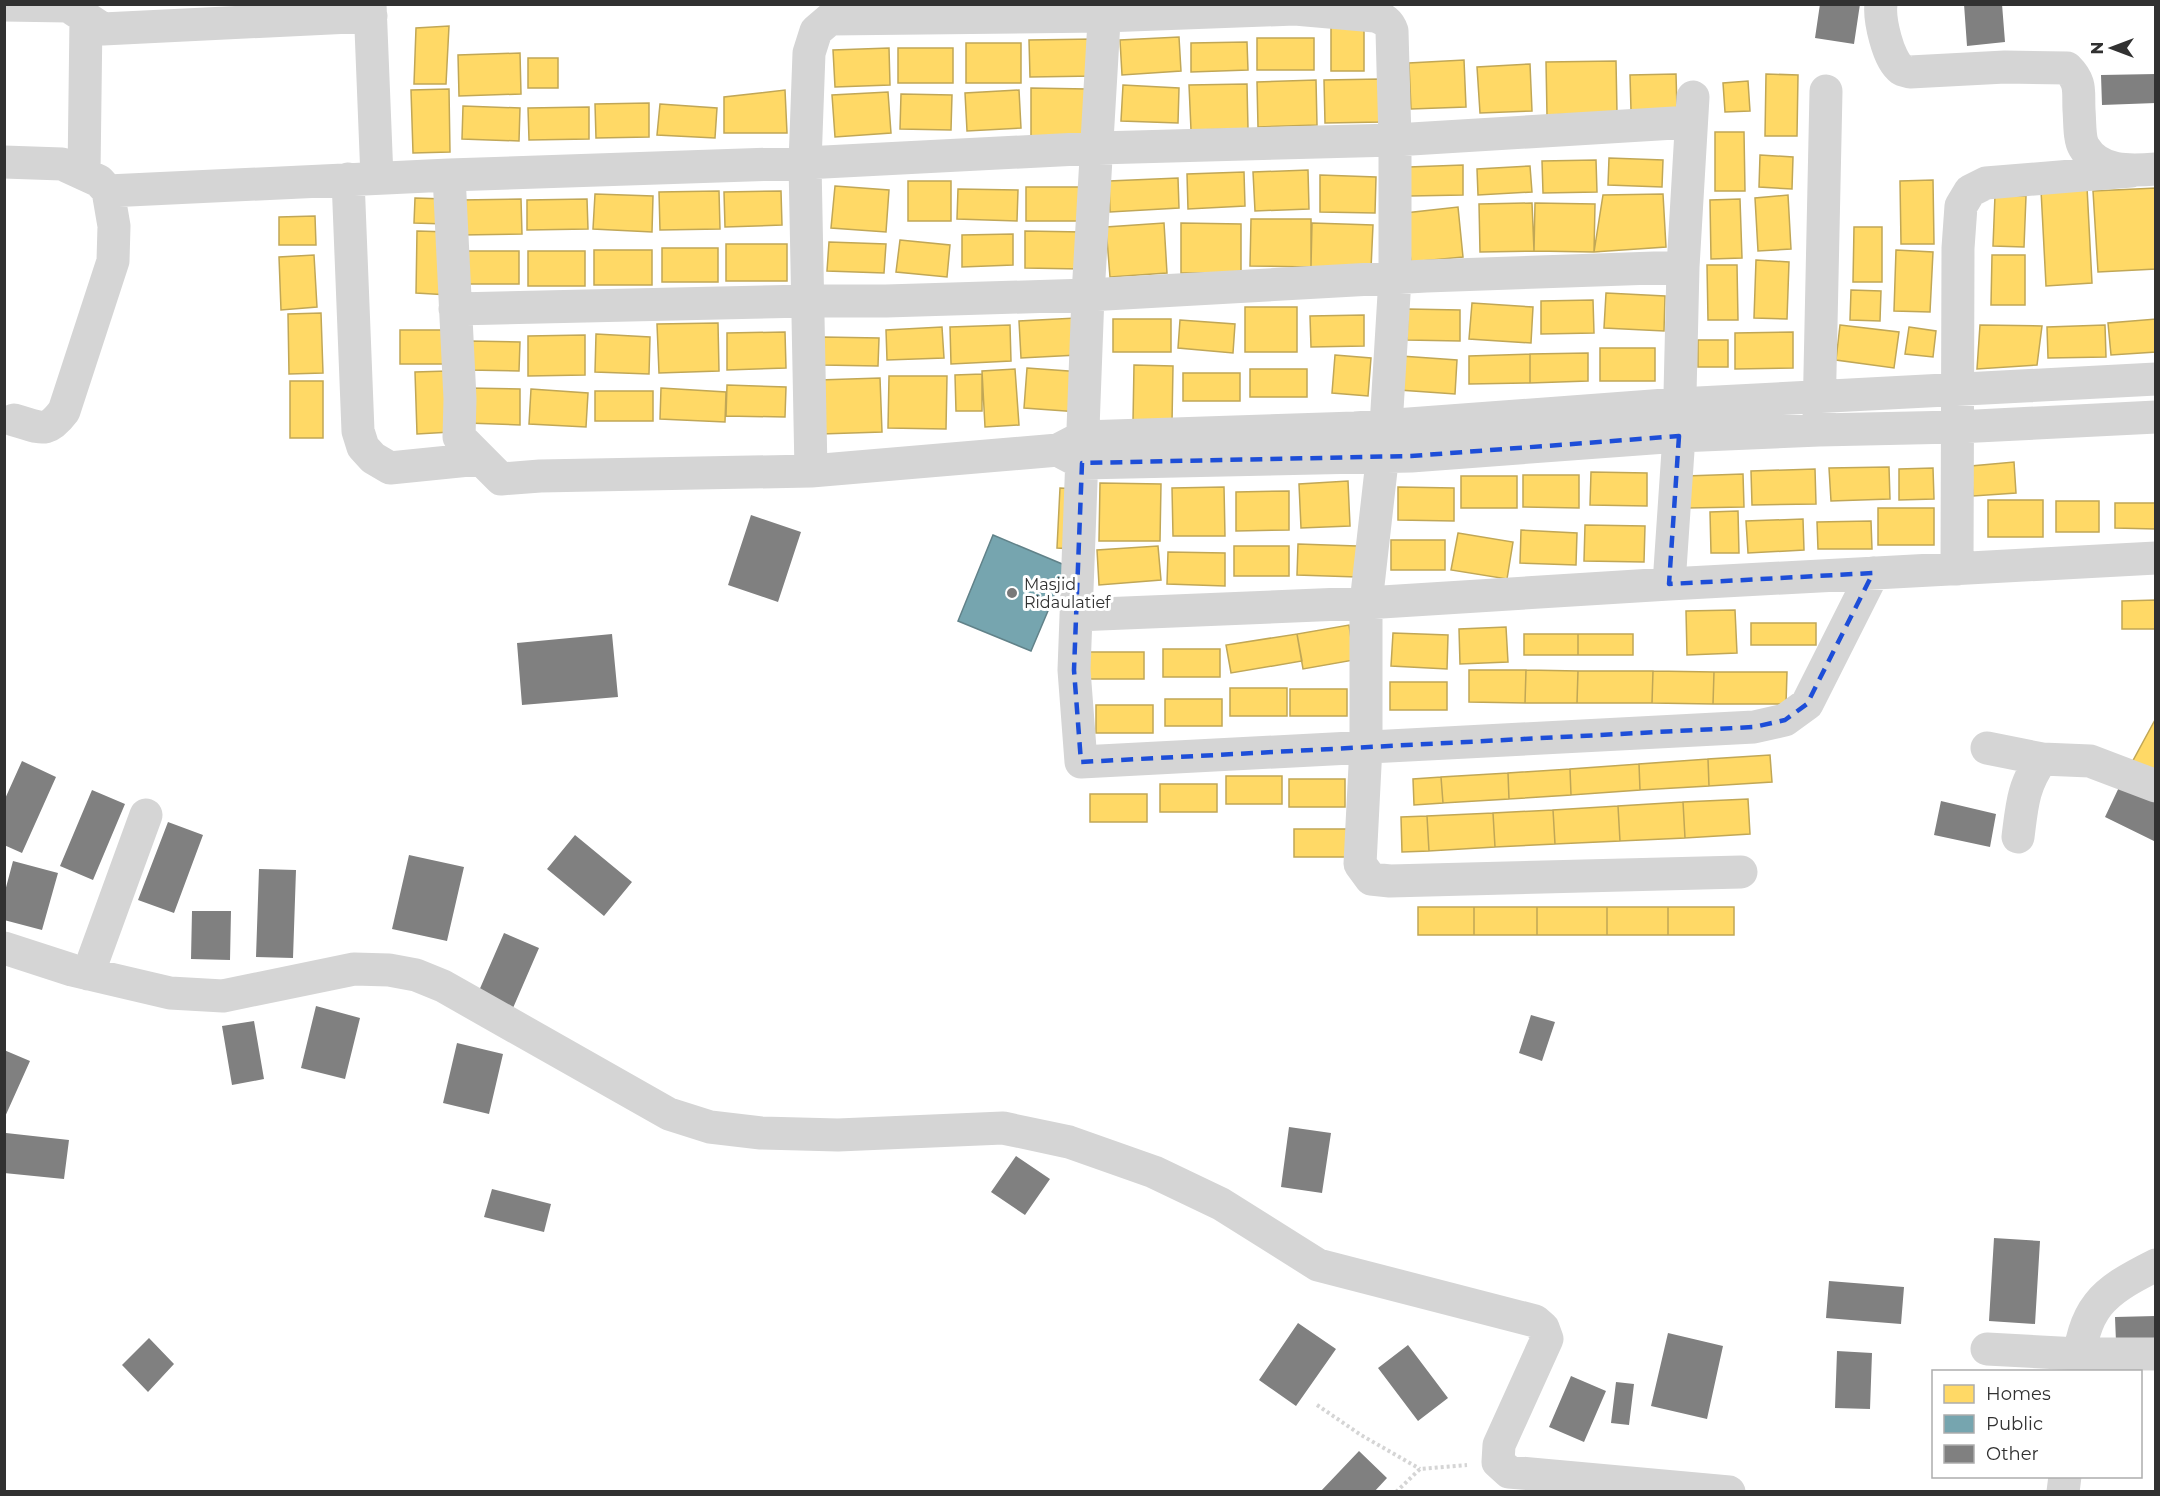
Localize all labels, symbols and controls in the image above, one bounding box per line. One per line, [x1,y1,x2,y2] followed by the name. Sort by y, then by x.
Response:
[2082,18,2142,78] north arrow
[2088,42,2107,54] text: N
[1024,575,1111,612] place label: Masjid Ridaulatief
[1005,586,1019,600] marker: Masjid Ridaulatief
[1932,1370,2142,1478] legend
[1986,1383,2051,1405] text: Homes
[1986,1413,2043,1435] text: Public
[1986,1443,2039,1465] text: Other

